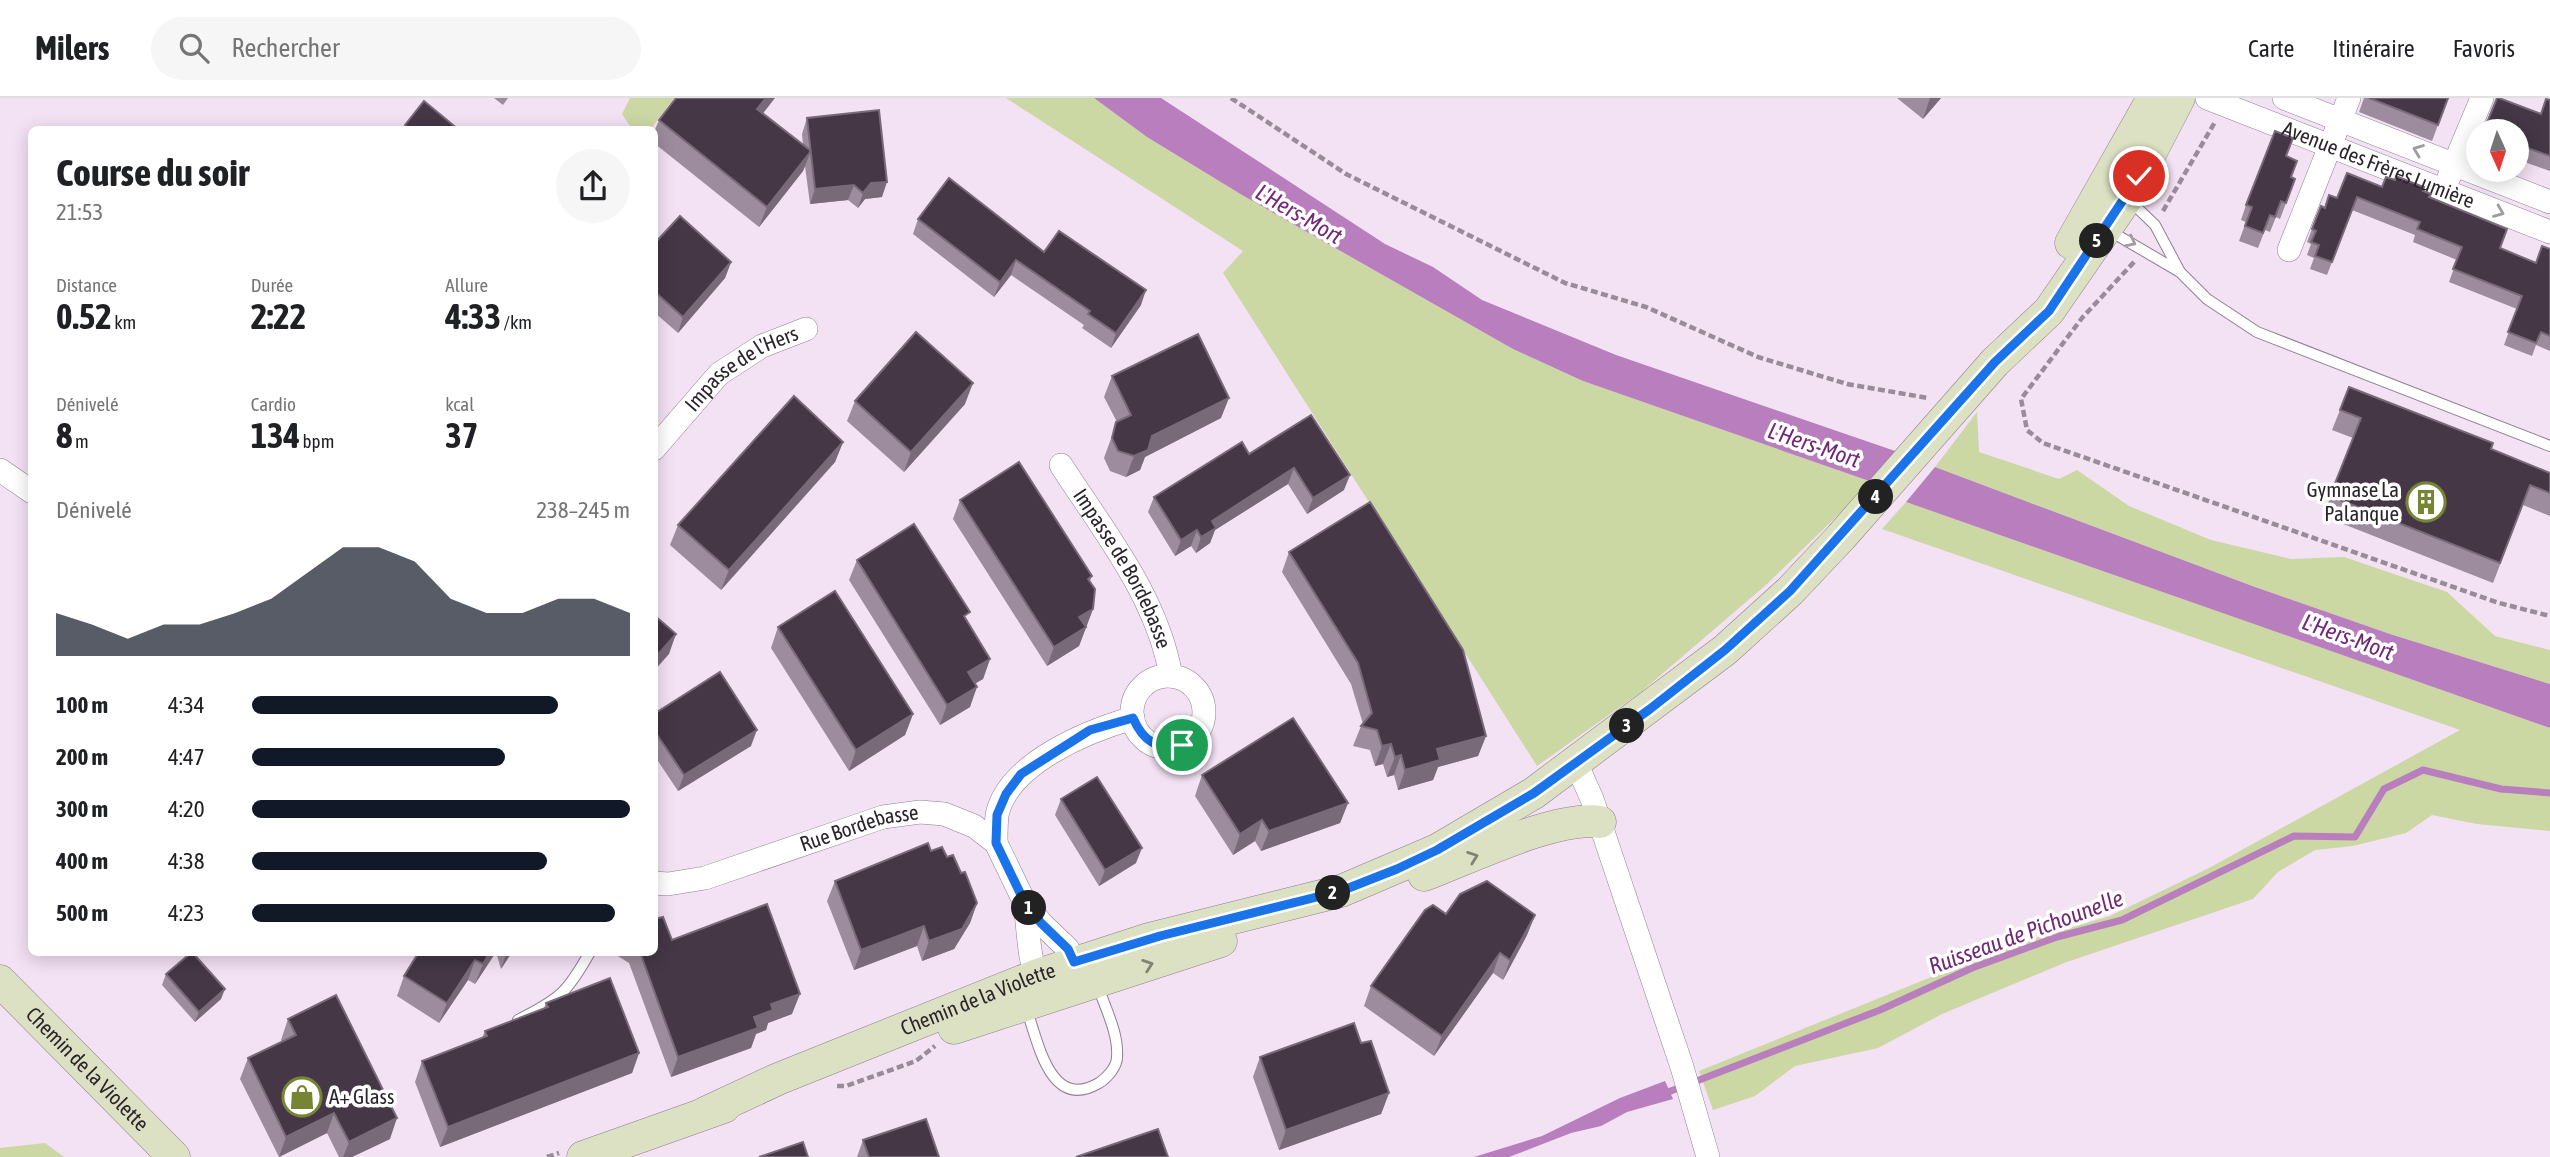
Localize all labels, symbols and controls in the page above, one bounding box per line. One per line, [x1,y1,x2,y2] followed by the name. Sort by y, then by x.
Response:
[151,17,641,80] search box
[35,29,109,67] text: Milers
[175,29,213,67] icon: search
[231,33,340,63] text: Rechercher
[2248,35,2294,62] text: Carte
[2332,35,2415,62] text: Itinéraire
[2453,35,2515,62] text: Favoris
[2279,116,2478,212] street label: Avenue des Frères Lumière
[2466,119,2529,182] north arrow
[2466,119,2529,182] map controls
[2413,145,2425,159] one-way arrow
[2109,146,2169,206] pin
[556,149,630,223] button: share
[56,151,249,194] text: Course du soir
[2120,157,2158,195] icon: check
[1251,179,1347,249] water label: L'Hers-Mort
[56,199,103,225] text: 21:53
[2492,203,2504,217] one-way arrow
[2080,223,2114,258] pin: 5
[2092,229,2101,251] text: 5
[2124,233,2136,247] one-way arrow
[56,274,117,296] text: Distance
[251,274,293,296] text: Durée
[445,274,488,296] text: Allure
[56,296,112,336] text: 0.52
[251,296,306,336] text: 2:22
[445,296,501,336] text: 4:33
[112,311,136,333] text: km
[501,311,532,333] text: /km
[679,320,801,416] street label: Impasse de l'Hers
[56,393,119,415] text: Dénivelé
[251,393,296,415] text: Cardio
[445,393,474,415] text: kcal
[56,415,72,455] text: 8
[251,415,300,455] text: 134
[445,415,478,455] text: 37
[1765,417,1864,473] water label: L'Hers-Mort
[72,430,89,452] text: m
[300,430,334,452] text: bpm
[2306,477,2399,525] place label: Gymnase La Palanque
[1858,480,1894,514] pin: 4
[2405,481,2447,523] building icon: Gymnase La Palanque
[1069,484,1177,651] street label: Impasse de Bordebasse
[1871,485,1880,507] text: 4
[56,497,132,523] text: Dénivelé
[536,497,630,523] text: 238–245 m
[2299,608,2398,666] water label: L'Hers-Mort
[56,692,108,718] text: 100 m
[168,692,205,718] text: 4:34
[1610,708,1644,744] pin: 3
[1622,714,1631,736] text: 3
[1152,715,1212,775] pin
[1163,726,1201,764] icon: arrive
[56,744,108,770] text: 200 m
[168,744,205,770] text: 4:47
[56,796,108,822] text: 300 m
[168,796,205,822] text: 4:20
[796,799,920,856] street label: Rue Bordebasse
[56,848,108,874] text: 400 m
[168,848,205,874] text: 4:38
[1467,851,1479,865] one-way arrow
[1316,876,1350,910] pin: 2
[1328,881,1337,903] text: 2
[1925,885,2127,979] water label: Ruisseau de Pichounelle
[1012,890,1046,926] pin: 1
[1024,896,1033,918] text: 1
[56,900,108,926] text: 500 m
[168,900,205,926] text: 4:23
[897,957,1058,1040] street label: Chemin de la Violette
[1142,959,1154,973] one-way arrow
[22,1002,154,1135] street label: Chemin de la Violette
[281,1076,323,1118] shop icon: A+ Glass
[329,1084,394,1108] place label: A+ Glass

